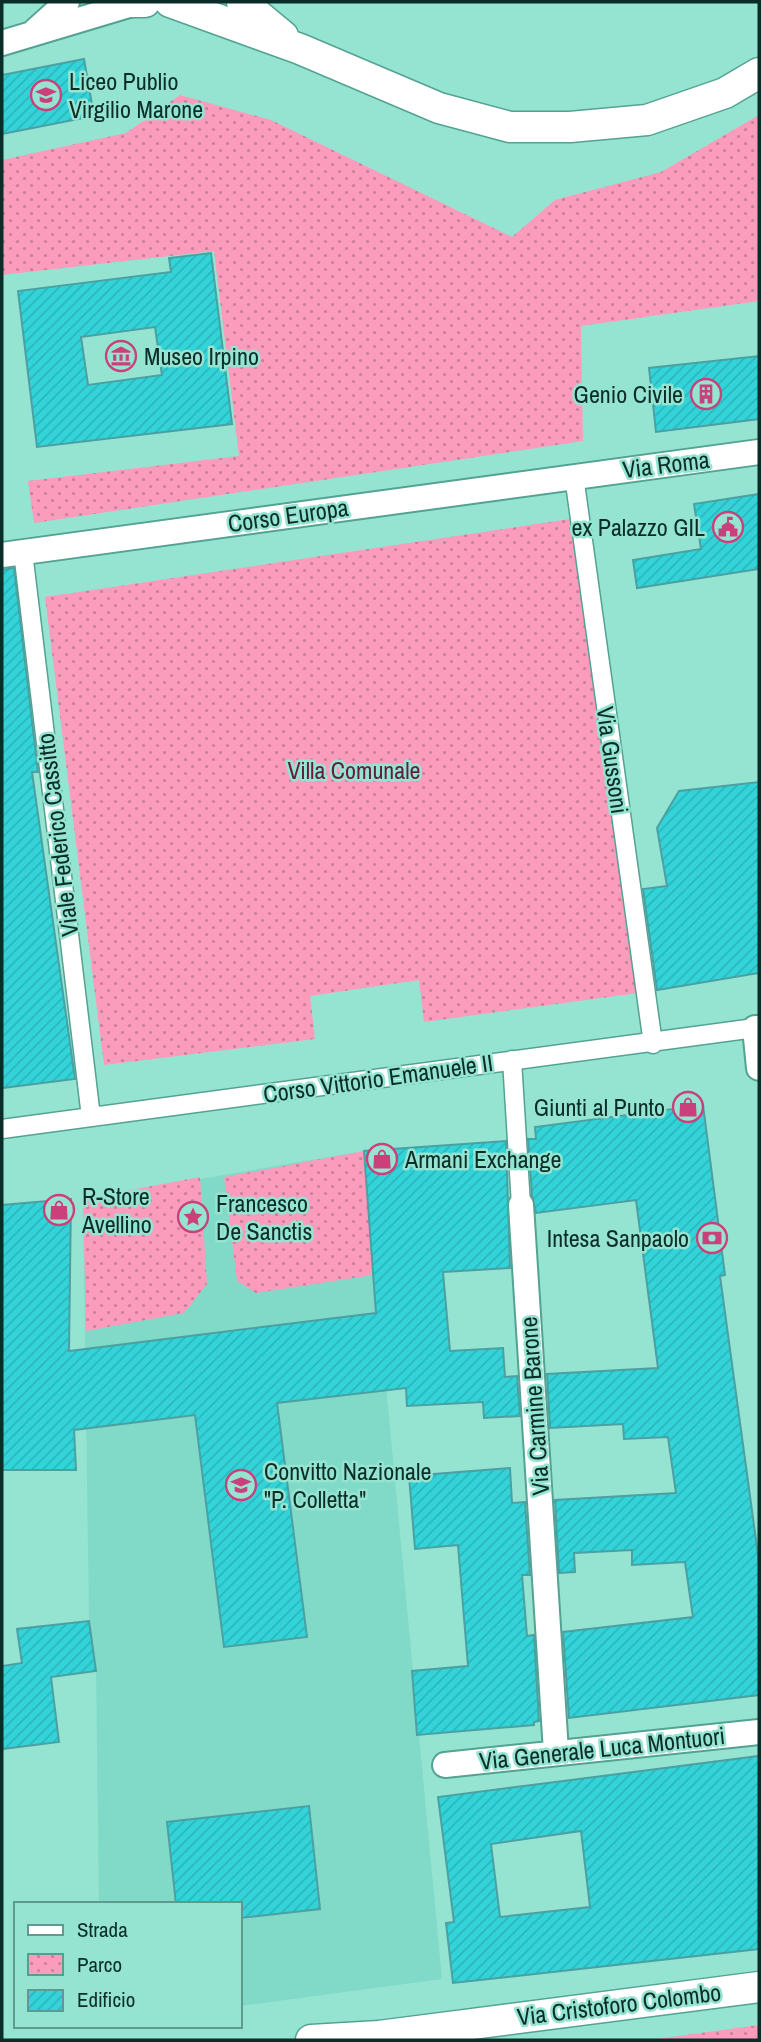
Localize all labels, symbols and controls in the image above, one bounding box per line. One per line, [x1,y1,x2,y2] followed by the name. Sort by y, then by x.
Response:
[69,65,203,125] place label: Liceo Publio Virgilio Marone
[29,78,63,112] school or university icon: Liceo Publio Virgilio Marone
[104,339,138,373] museum icon: Museo Irpino
[144,340,259,372] place label: Museo Irpino
[689,377,723,411] building icon: Genio Civile
[574,378,683,410] place label: Genio Civile
[621,443,711,485] street label: Via Roma
[226,491,350,539] street label: Corso Europa
[711,510,745,544] public building icon: ex Palazzo GIL
[572,511,705,543] place label: ex Palazzo GIL
[590,704,636,816] street label: Via Gussoni
[29,732,85,938] street label: Viale Federico Cassitto
[287,754,421,786] park label: Villa Comunale
[261,1046,495,1110] street label: Corso Vittorio Emanuele II
[671,1090,705,1124] shop icon: Giunti al Punto
[534,1091,665,1123] place label: Giunti al Punto
[365,1142,399,1176] shop icon: Armani Exchange
[404,1143,561,1175] place label: Armani Exchange
[81,1180,152,1240] place label: R-Store Avellino
[216,1187,312,1247] place label: Francesco De Sanctis
[42,1193,76,1227] shop icon: R-Store Avellino
[176,1200,210,1234] place icon: Francesco De Sanctis
[695,1221,729,1255] bank icon: Intesa Sanpaolo
[547,1222,689,1254] place label: Intesa Sanpaolo
[512,1316,556,1496] street label: Via Carmine Barone
[264,1455,431,1515] place label: Convitto Nazionale "P. Colletta"
[224,1468,258,1502] school or university icon: Convitto Nazionale "P. Colletta"
[478,1719,726,1777] street label: Via Generale Luca Montuori
[14,1902,242,2028] legend
[77,1915,128,1944] text: Strada
[77,1950,122,1979] text: Parco
[515,1976,723,2032] street label: Via Cristoforo Colombo
[77,1985,135,2014] text: Edificio

